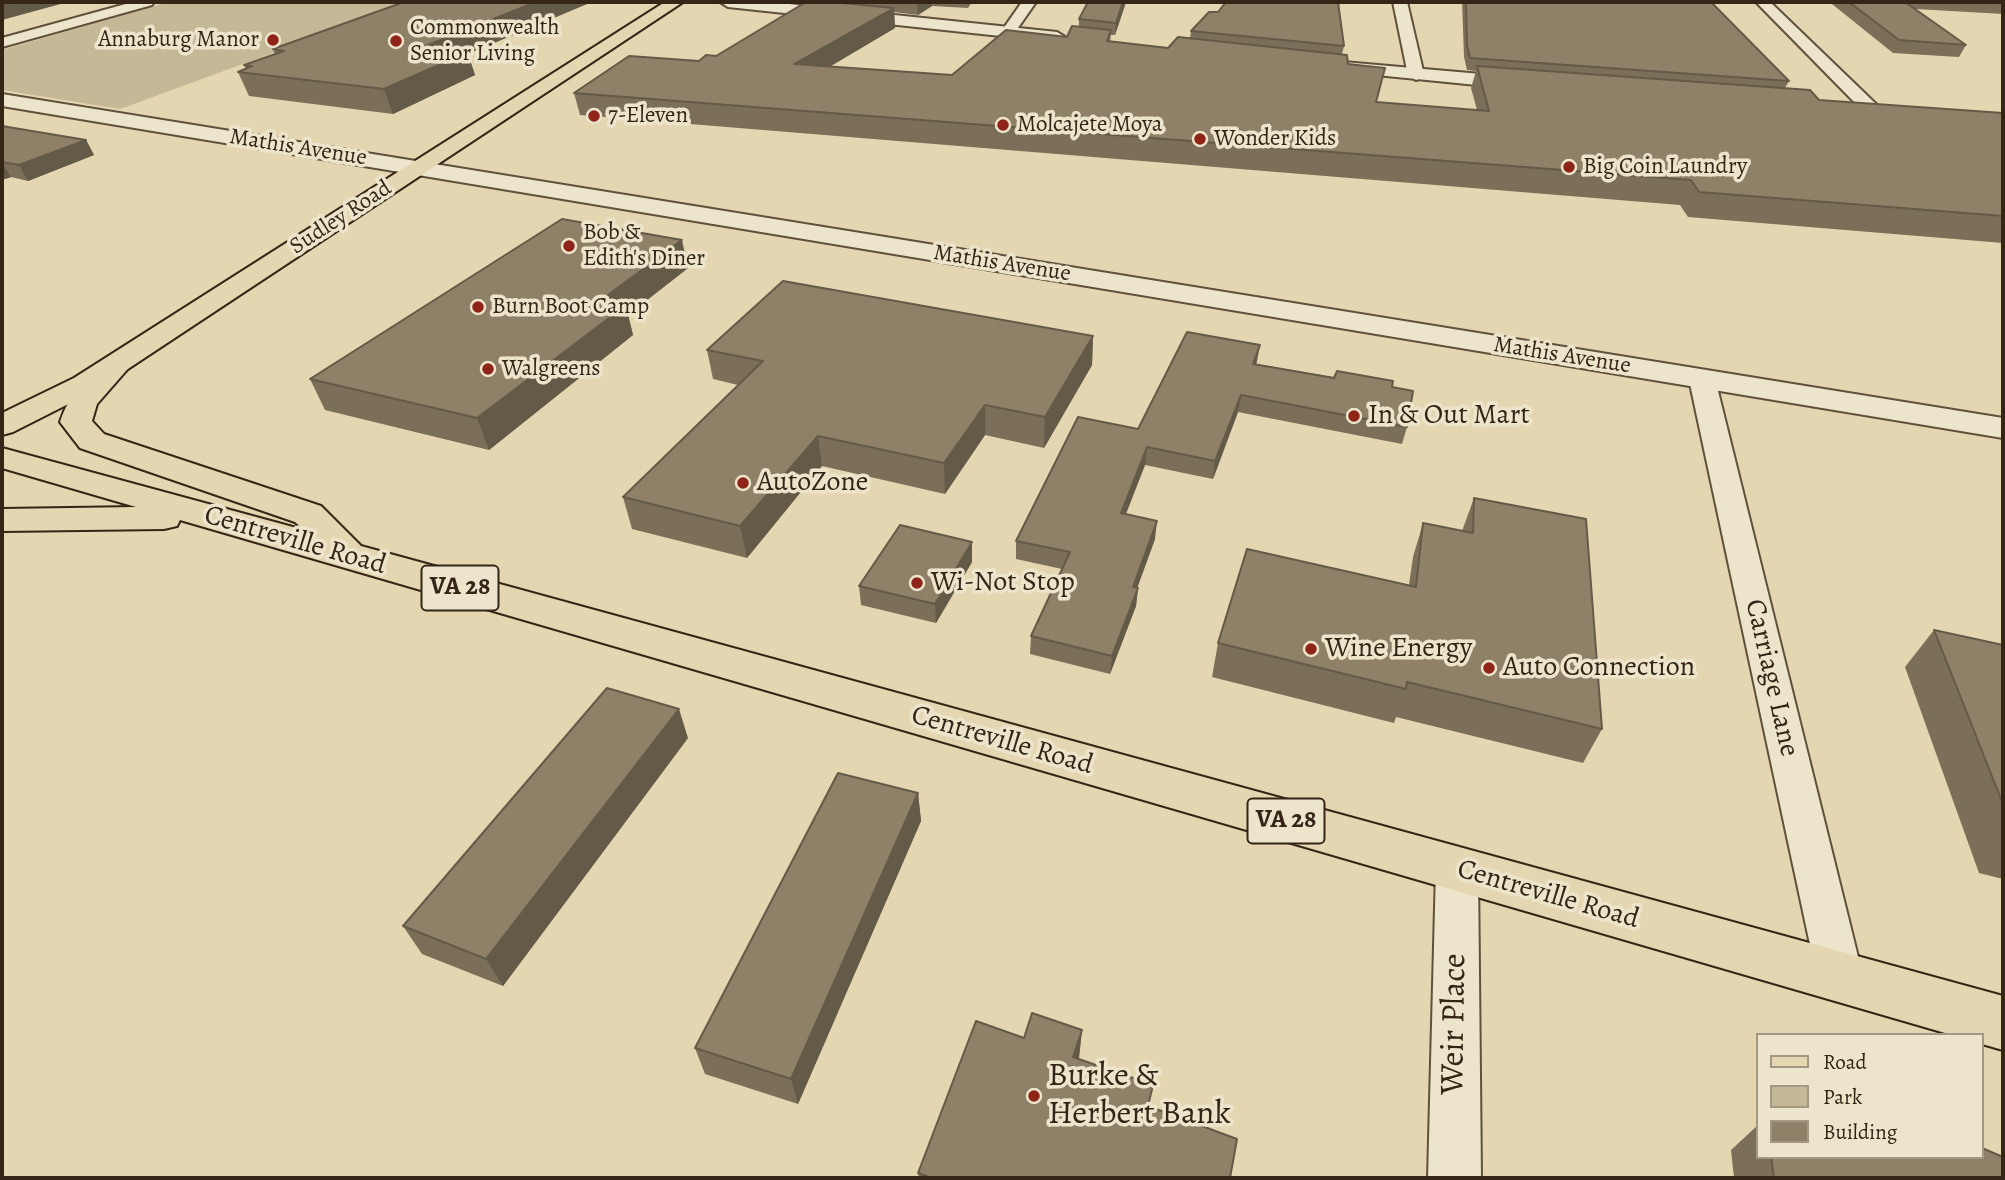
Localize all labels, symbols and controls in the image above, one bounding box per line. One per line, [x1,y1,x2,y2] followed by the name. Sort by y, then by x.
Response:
[410,14,560,68] place label: Commonwealth Senior Living
[98,26,259,54] place label: Annaburg Manor
[265,32,281,48] marker: Annaburg Manor
[388,33,404,49] marker: Commonwealth Senior Living
[608,102,688,130] place label: 7-Eleven
[586,108,602,124] marker: 7-Eleven
[1017,111,1163,139] place label: Molcajete Moya
[995,117,1011,133] marker: Molcajete Moya
[227,124,369,172] street label: Mathis Avenue
[1214,125,1336,153] place label: Wonder Kids
[1192,131,1208,147] marker: Wonder Kids
[1583,153,1747,181] place label: Big Coin Laundry
[1561,159,1577,175] marker: Big Coin Laundry
[285,175,397,261] street label: Sudley Road
[583,219,705,273] place label: Bob & Edith's Diner
[561,238,577,254] marker: Bob & Edith's Diner
[931,240,1073,288] street label: Mathis Avenue
[492,293,649,321] place label: Burn Boot Camp
[470,299,486,315] marker: Burn Boot Camp
[1491,332,1633,380] street label: Mathis Avenue
[502,355,600,383] place label: Walgreens
[480,361,496,377] marker: Walgreens
[1368,399,1530,433] place label: In & Out Mart
[1346,408,1362,424] marker: In & Out Mart
[757,466,868,500] place label: AutoZone
[735,475,751,491] marker: AutoZone
[200,499,390,583] street label: Centreville Road
[421,566,498,610] road number: VA 28
[931,566,1075,600] place label: Wi-Not Stop
[909,575,925,591] marker: Wi-Not Stop
[1737,596,1805,760] street label: Carriage Lane
[1325,632,1472,666] place label: Wine Energy
[1303,641,1319,657] marker: Wine Energy
[1503,651,1695,685] place label: Auto Connection
[1481,660,1497,676] marker: Auto Connection
[907,699,1097,783] street label: Centreville Road
[1248,799,1324,844] road number: VA 28
[1453,853,1643,937] street label: Centreville Road
[1434,953,1476,1095] street label: Weir Place
[1756,1033,1984,1159] legend
[1823,1048,1867,1076] text: Road
[1048,1057,1231,1135] place label: Burke & Herbert Bank
[1823,1083,1862,1111] text: Park
[1026,1088,1042,1104] marker: Burke & Herbert Bank
[1823,1118,1897,1146] text: Building

